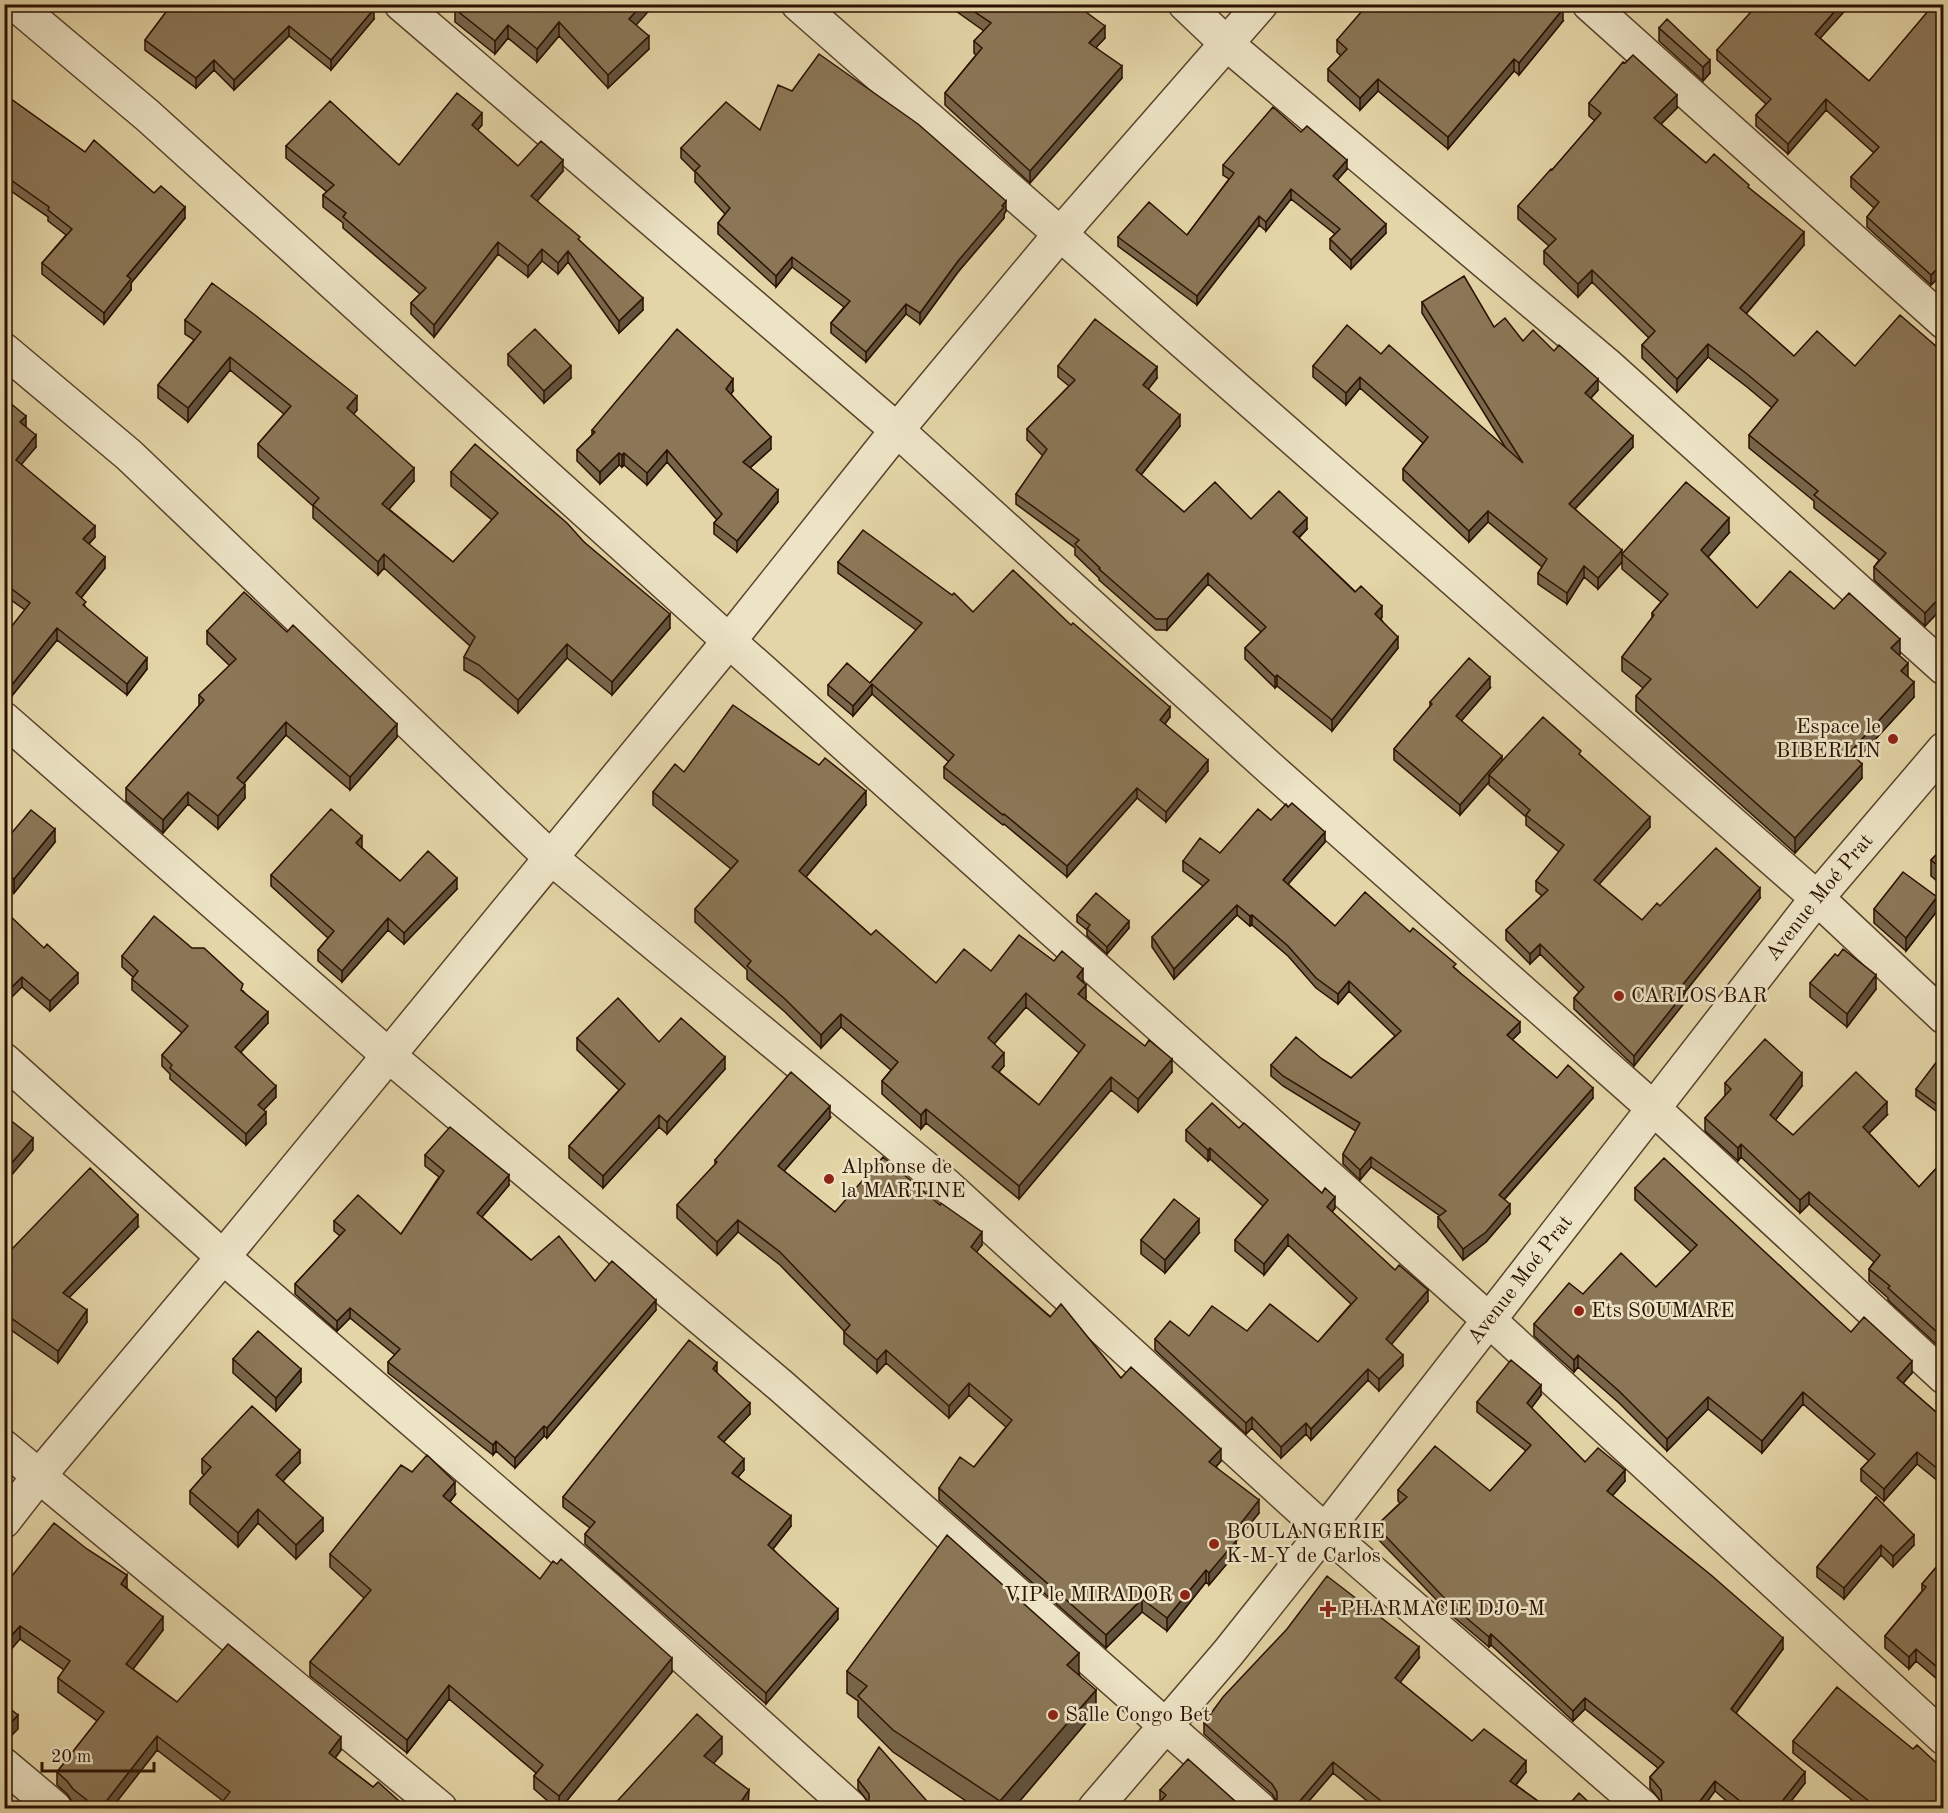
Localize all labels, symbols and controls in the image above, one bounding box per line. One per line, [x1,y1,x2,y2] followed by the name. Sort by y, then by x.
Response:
[1776,717,1881,762] place label: Espace le BIBERLIN
[1886,732,1900,746] marker: Espace le BIBERLIN
[1762,830,1877,965] street label: Avenue Moé Prat
[1631,986,1767,1007] place label: CARLOS BAR
[1612,989,1626,1003] marker: CARLOS BAR
[841,1157,966,1202] place label: Alphonse de la MARTINE
[822,1172,836,1186] marker: Alphonse de la MARTINE
[1464,1212,1577,1348] street label: Avenue Moé Prat
[1591,1301,1735,1322] place label: Ets SOUMARE
[1572,1304,1586,1318] marker: Ets SOUMARE
[1226,1522,1385,1567] place label: BOULANGERIE K-M-Y de Carlos
[1207,1537,1221,1551] marker: BOULANGERIE K-M-Y de Carlos
[1004,1585,1173,1606] place label: VIP le MIRADOR
[1178,1588,1192,1602] marker: VIP le MIRADOR
[1340,1599,1545,1620] place label: PHARMACIE DJO-M
[1321,1602,1335,1616] marker: PHARMACIE DJO-M
[1065,1705,1210,1726] place label: Salle Congo Bet
[1046,1708,1060,1722] marker: Salle Congo Bet
[42,1735,154,1773] scale bar
[51,1748,91,1766] text: 20 m

